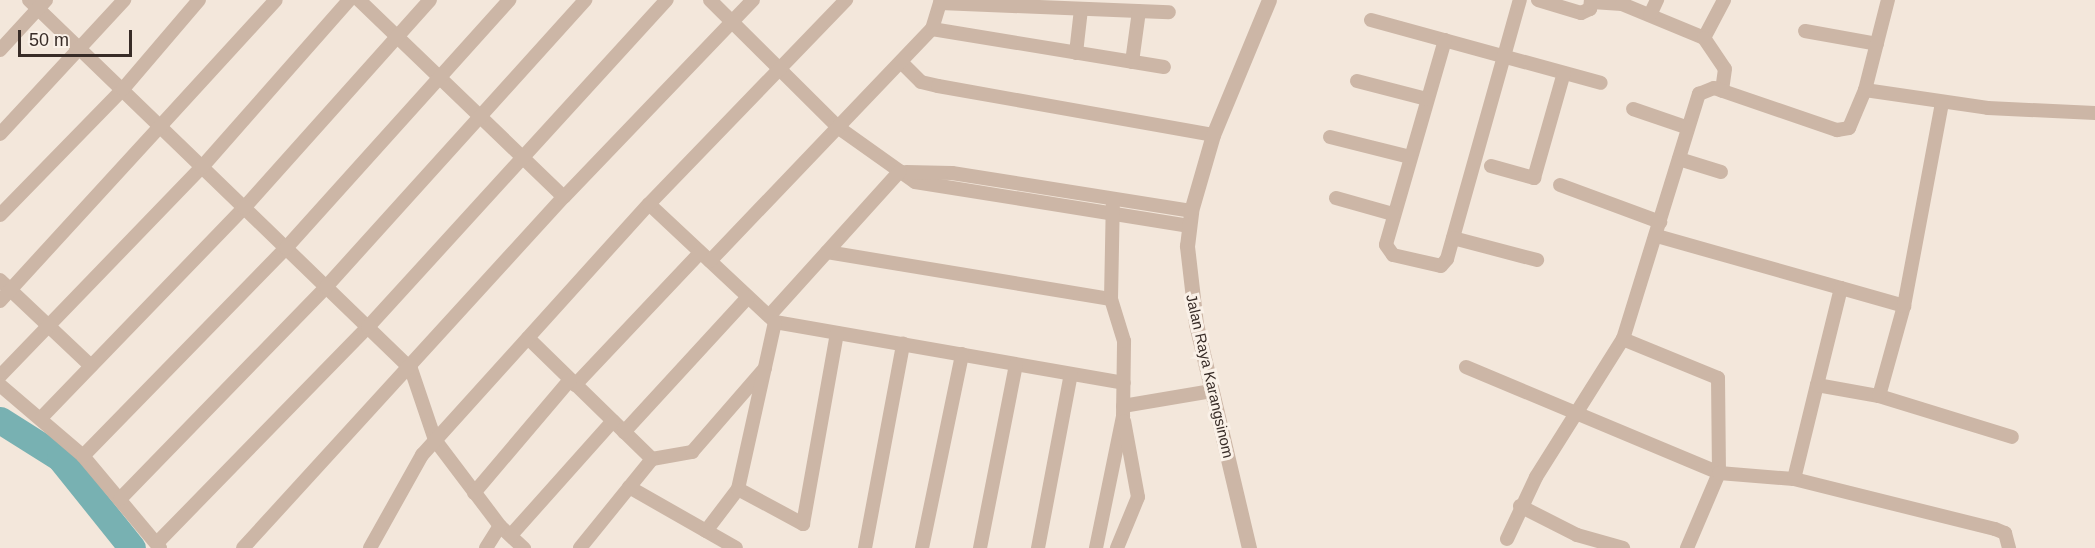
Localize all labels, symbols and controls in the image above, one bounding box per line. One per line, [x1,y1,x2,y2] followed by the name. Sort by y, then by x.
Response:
[21,18,135,56] scale bar
[29,30,69,50] text: 50 m
[1182,292,1238,460] street label: Jalan Raya Karangsinom

